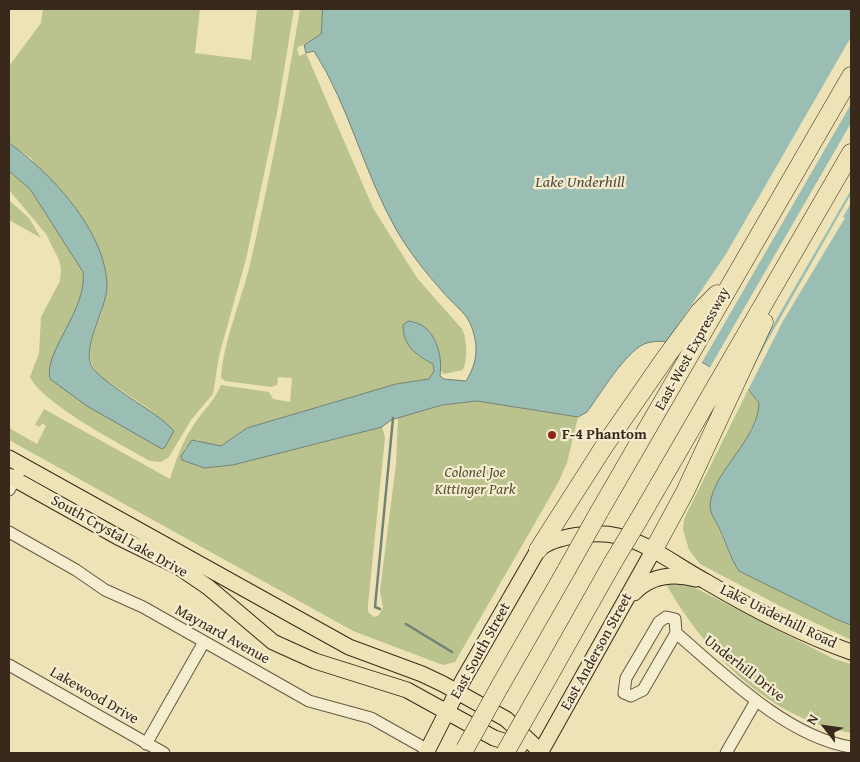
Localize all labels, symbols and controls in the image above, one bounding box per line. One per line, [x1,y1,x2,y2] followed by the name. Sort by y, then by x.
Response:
[535,173,625,193] water label: Lake Underhill
[652,284,734,414] street label: East-West Expressway
[562,426,647,444] place label: F-4 Phantom
[546,429,558,441] marker: F-4 Phantom
[434,464,516,499] park label: Colonel Joe Kittinger Park
[48,492,190,582] street label: South Crystal Lake Drive
[717,581,839,653] street label: Lake Underhill Road
[557,590,637,714] street label: East Anderson Street
[447,600,515,702] street label: East South Street
[171,601,273,669] street label: Maynard Avenue
[700,632,788,706] street label: Underhill Drive
[46,663,142,729] street label: Lakewood Drive
[800,702,850,752] north arrow
[801,710,823,729] text: N

